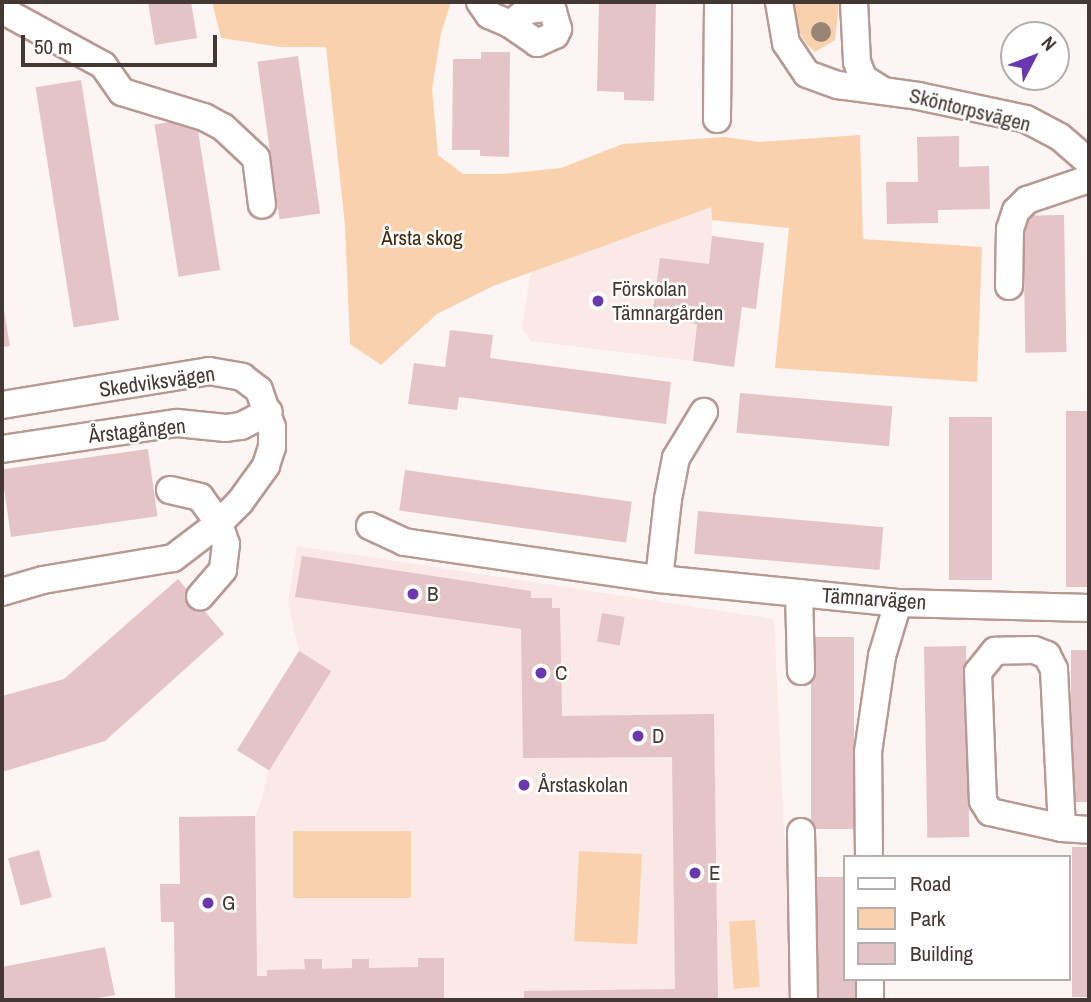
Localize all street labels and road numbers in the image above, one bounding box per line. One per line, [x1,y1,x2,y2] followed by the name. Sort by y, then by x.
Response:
[907,83,1033,137] street label: Sköntorpsvägen
[97,361,217,403] street label: Skedviksvägen
[87,413,187,449] street label: Årstagången
[821,583,927,615] street label: Tämnarvägen

